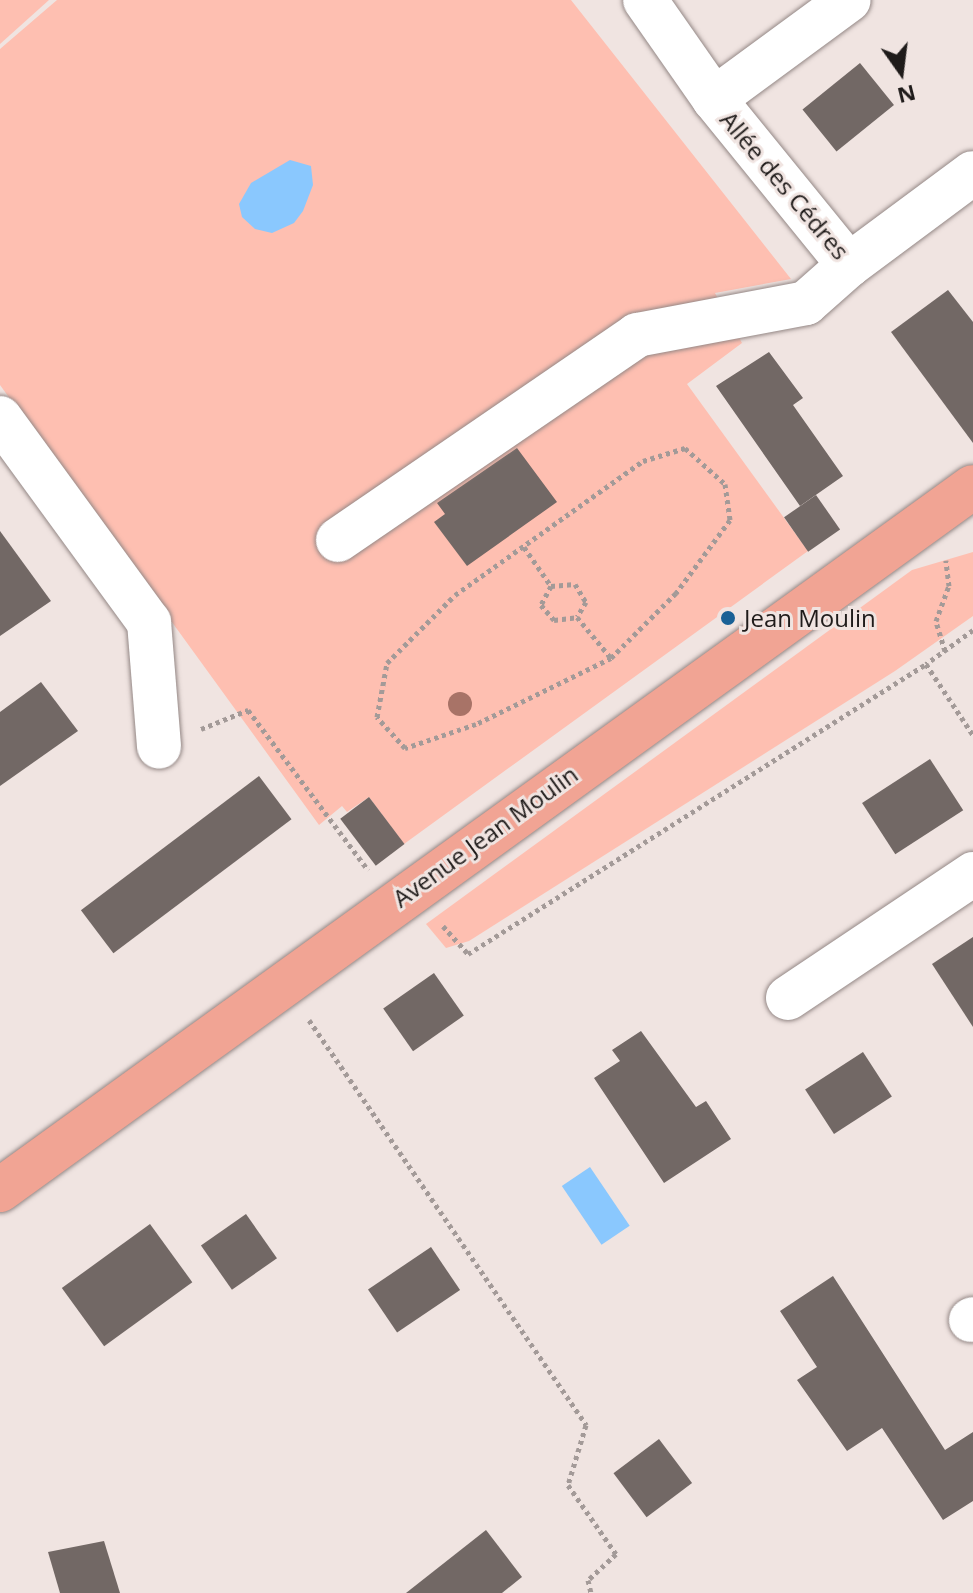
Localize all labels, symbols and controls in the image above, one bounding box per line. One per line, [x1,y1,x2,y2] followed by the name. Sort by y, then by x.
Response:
[861,32,941,112] north arrow
[895,79,919,112] text: N
[715,105,855,265] street label: Allée des Cédres
[744,604,876,632] place label: Jean Moulin
[719,609,737,627] marker: Jean Moulin
[387,759,583,913] street label: Avenue Jean Moulin

